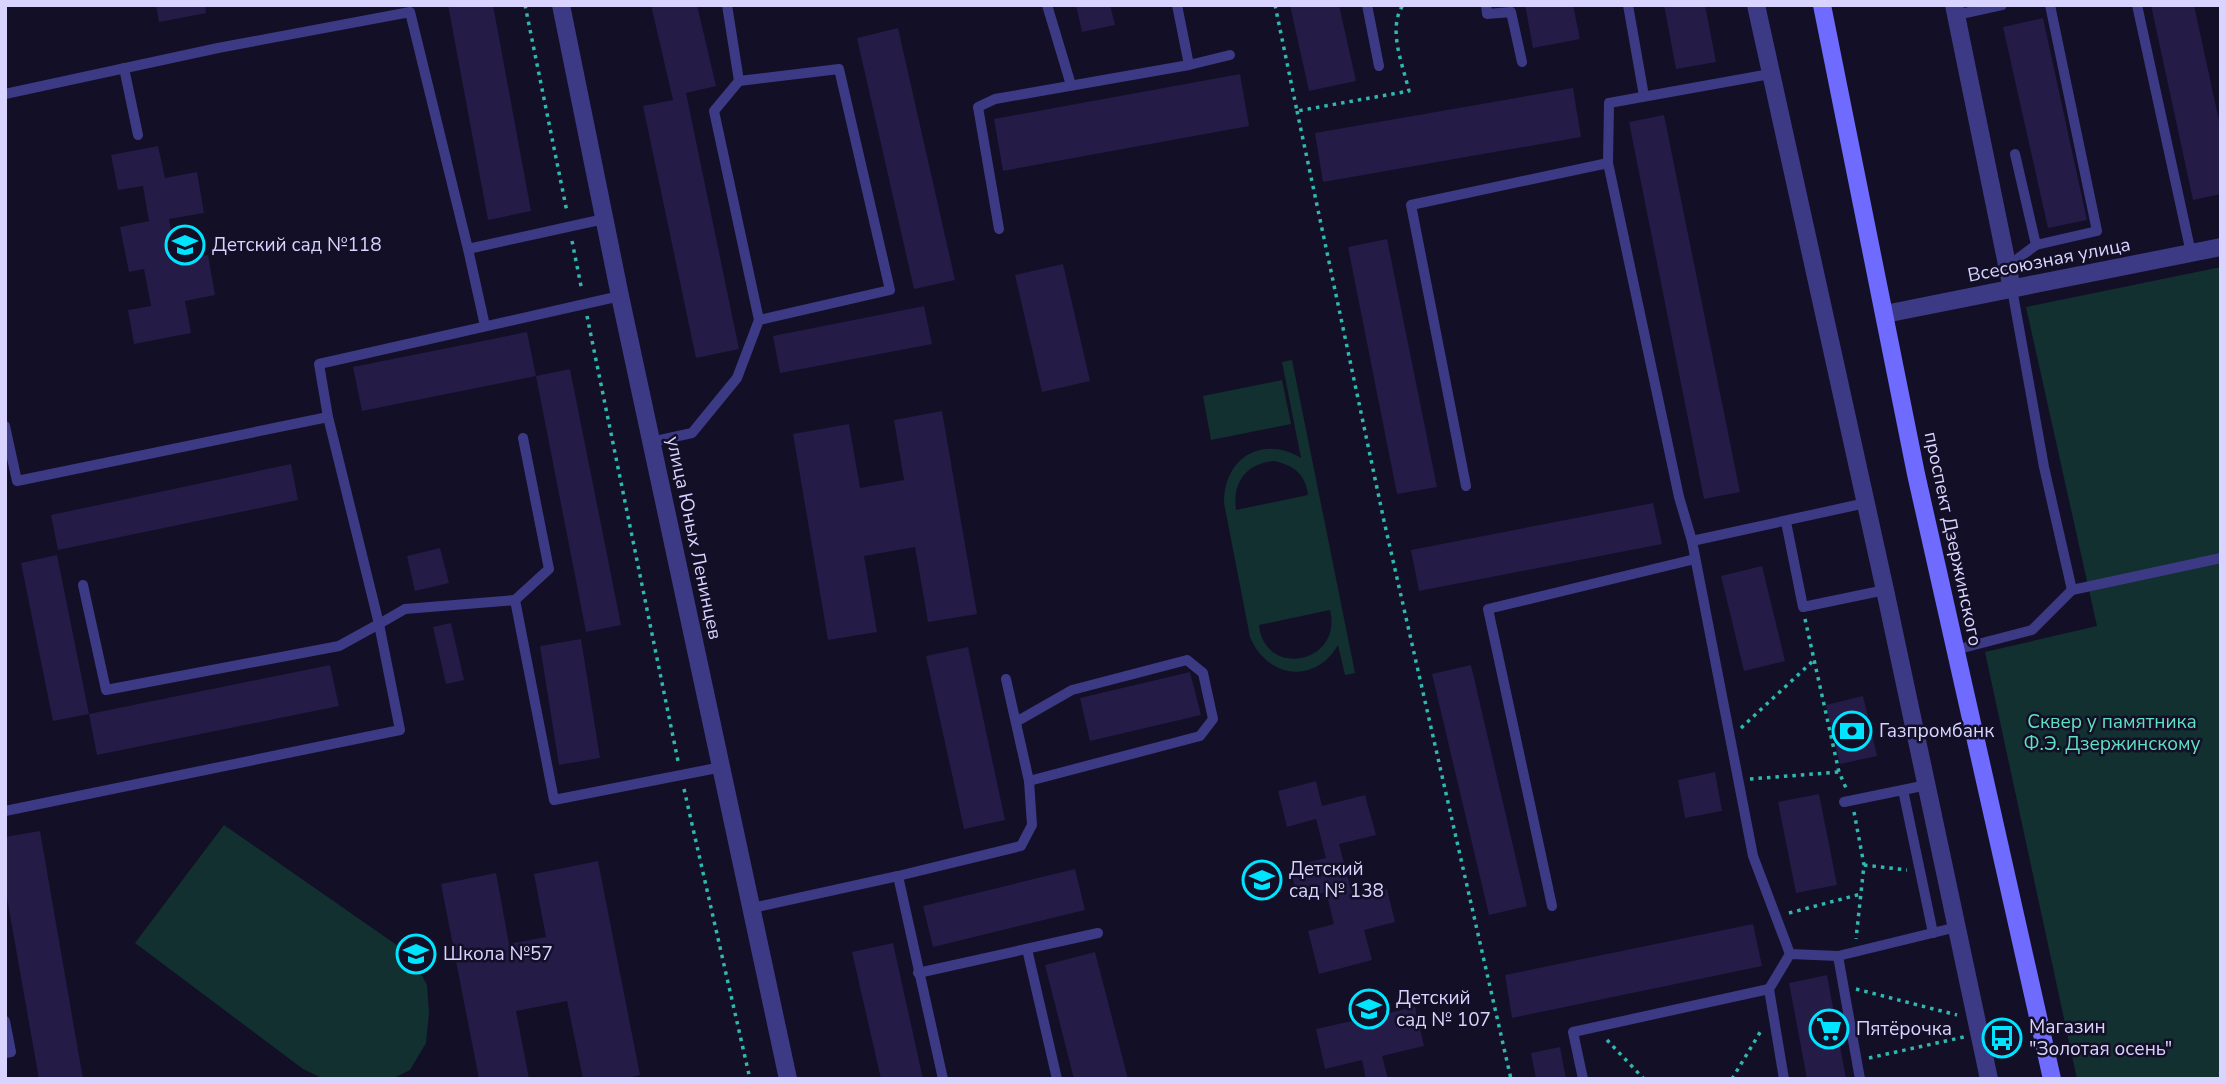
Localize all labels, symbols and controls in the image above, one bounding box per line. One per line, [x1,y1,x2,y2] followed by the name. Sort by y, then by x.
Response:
[164,224,206,266] school or university icon: Детский сад №118
[1965,231,2133,289] street label: Всесоюзная улица
[212,232,382,258] place label: Детский сад №118
[1918,429,1988,649] street label: проспект Дзержинского
[660,434,728,642] street label: улица Юных Ленинцев
[2024,709,2201,757] park label: Сквер у памятника Ф.Э. Дзержинскому
[1831,710,1873,752] bank icon: Газпромбанк
[1879,718,1994,744] place label: Газпромбанк
[1289,856,1384,904] place label: Детский сад № 138
[1241,859,1283,901] school or university icon: Детский сад № 138
[395,933,437,975] school or university icon: Школа №57
[443,941,553,967] place label: Школа №57
[1396,985,1491,1033] place label: Детский сад № 107
[1348,988,1390,1030] school or university icon: Детский сад № 107
[1808,1008,1850,1050] supermarket icon: Пятёрочка
[2029,1014,2172,1062] place label: Магазин "Золотая осень"
[1856,1016,1952,1042] place label: Пятёрочка
[1981,1017,2023,1059] bus stop icon: Магазин "Золотая осень"

